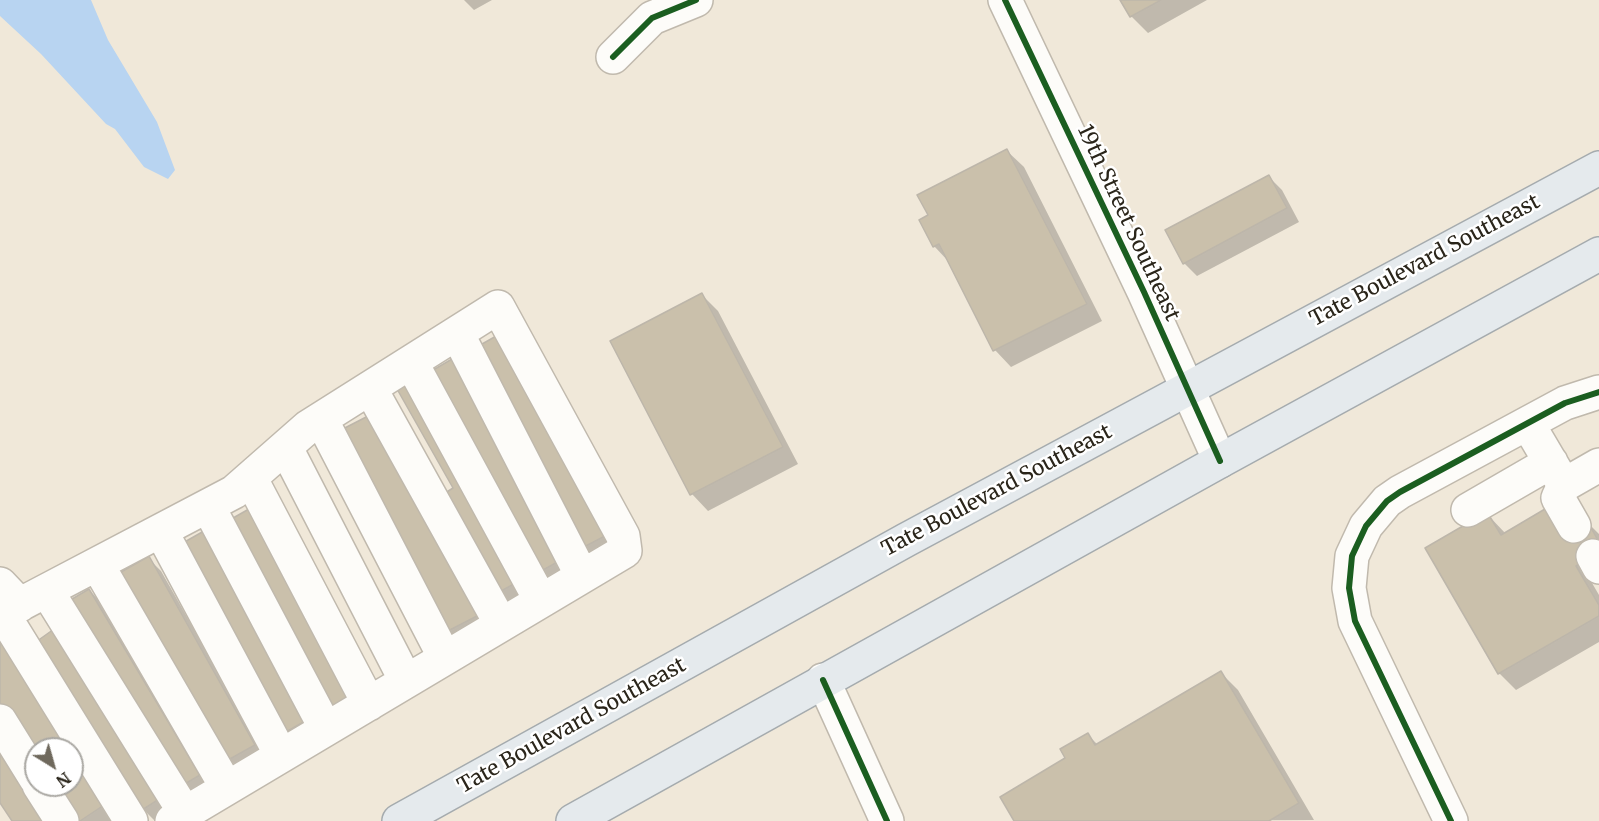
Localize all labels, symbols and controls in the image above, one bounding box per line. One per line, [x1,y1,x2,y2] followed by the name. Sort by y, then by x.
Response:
[1071,121,1185,325] street label: 19th Street Southeast
[1306,190,1544,332] street label: Tate Boulevard Southeast
[878,420,1116,562] street label: Tate Boulevard Southeast
[454,653,690,799] street label: Tate Boulevard Southeast
[24,737,84,797] north arrow
[53,768,75,792] text: N

